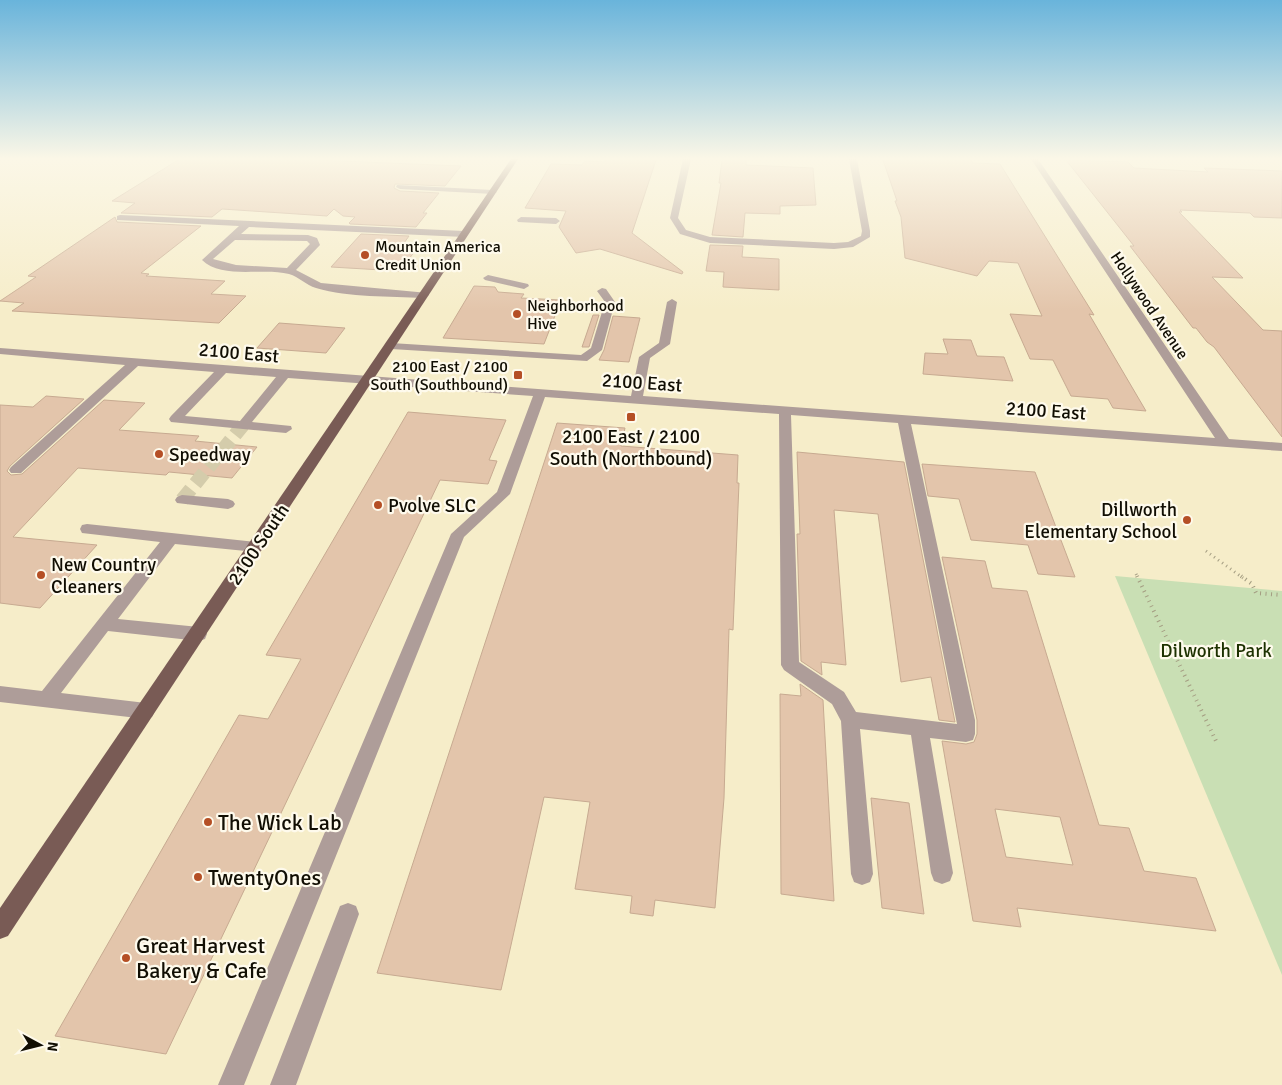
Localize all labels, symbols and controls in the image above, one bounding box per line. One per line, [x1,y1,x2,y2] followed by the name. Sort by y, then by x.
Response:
[375,237,501,275] place label: Mountain America Credit Union
[1106,248,1193,363] street label: Hollywood Avenue
[359,249,371,261] marker: Mountain America Credit Union
[527,296,624,334] place label: Neighborhood Hive
[511,308,523,320] marker: Neighborhood Hive
[198,338,280,368] street label: 2100 East
[371,357,508,395] place label: 2100 East / 2100 South (Southbound)
[601,368,683,398] street label: 2100 East
[512,369,524,381] marker: 2100 East / 2100 South (Southbound)
[1005,396,1087,426] street label: 2100 East
[625,411,637,423] marker: 2100 East / 2100 South (Northbound)
[550,425,712,471] place label: 2100 East / 2100 South (Northbound)
[169,443,251,467] place label: Speedway
[153,448,165,460] marker: Speedway
[388,494,476,518] place label: Pvolve SLC
[1024,498,1177,544] place label: Dillworth Elementary School
[223,499,295,590] street label: 2100 South
[372,499,384,511] marker: Pvolve SLC
[1181,514,1193,526] marker: Dillworth Elementary School
[51,553,156,599] place label: New Country Cleaners
[35,569,47,581] marker: New Country Cleaners
[1160,639,1272,663] park label: Dilworth Park
[218,809,342,836] place label: The Wick Lab
[202,816,214,828] marker: The Wick Lab
[208,864,321,891] place label: TwentyOnes
[192,871,204,883] marker: TwentyOnes
[136,932,267,984] place label: Great Harvest Bakery & Cafe
[120,952,132,964] marker: Great Harvest Bakery & Cafe
[15,1020,65,1070] north arrow
[43,1041,61,1052] text: N

